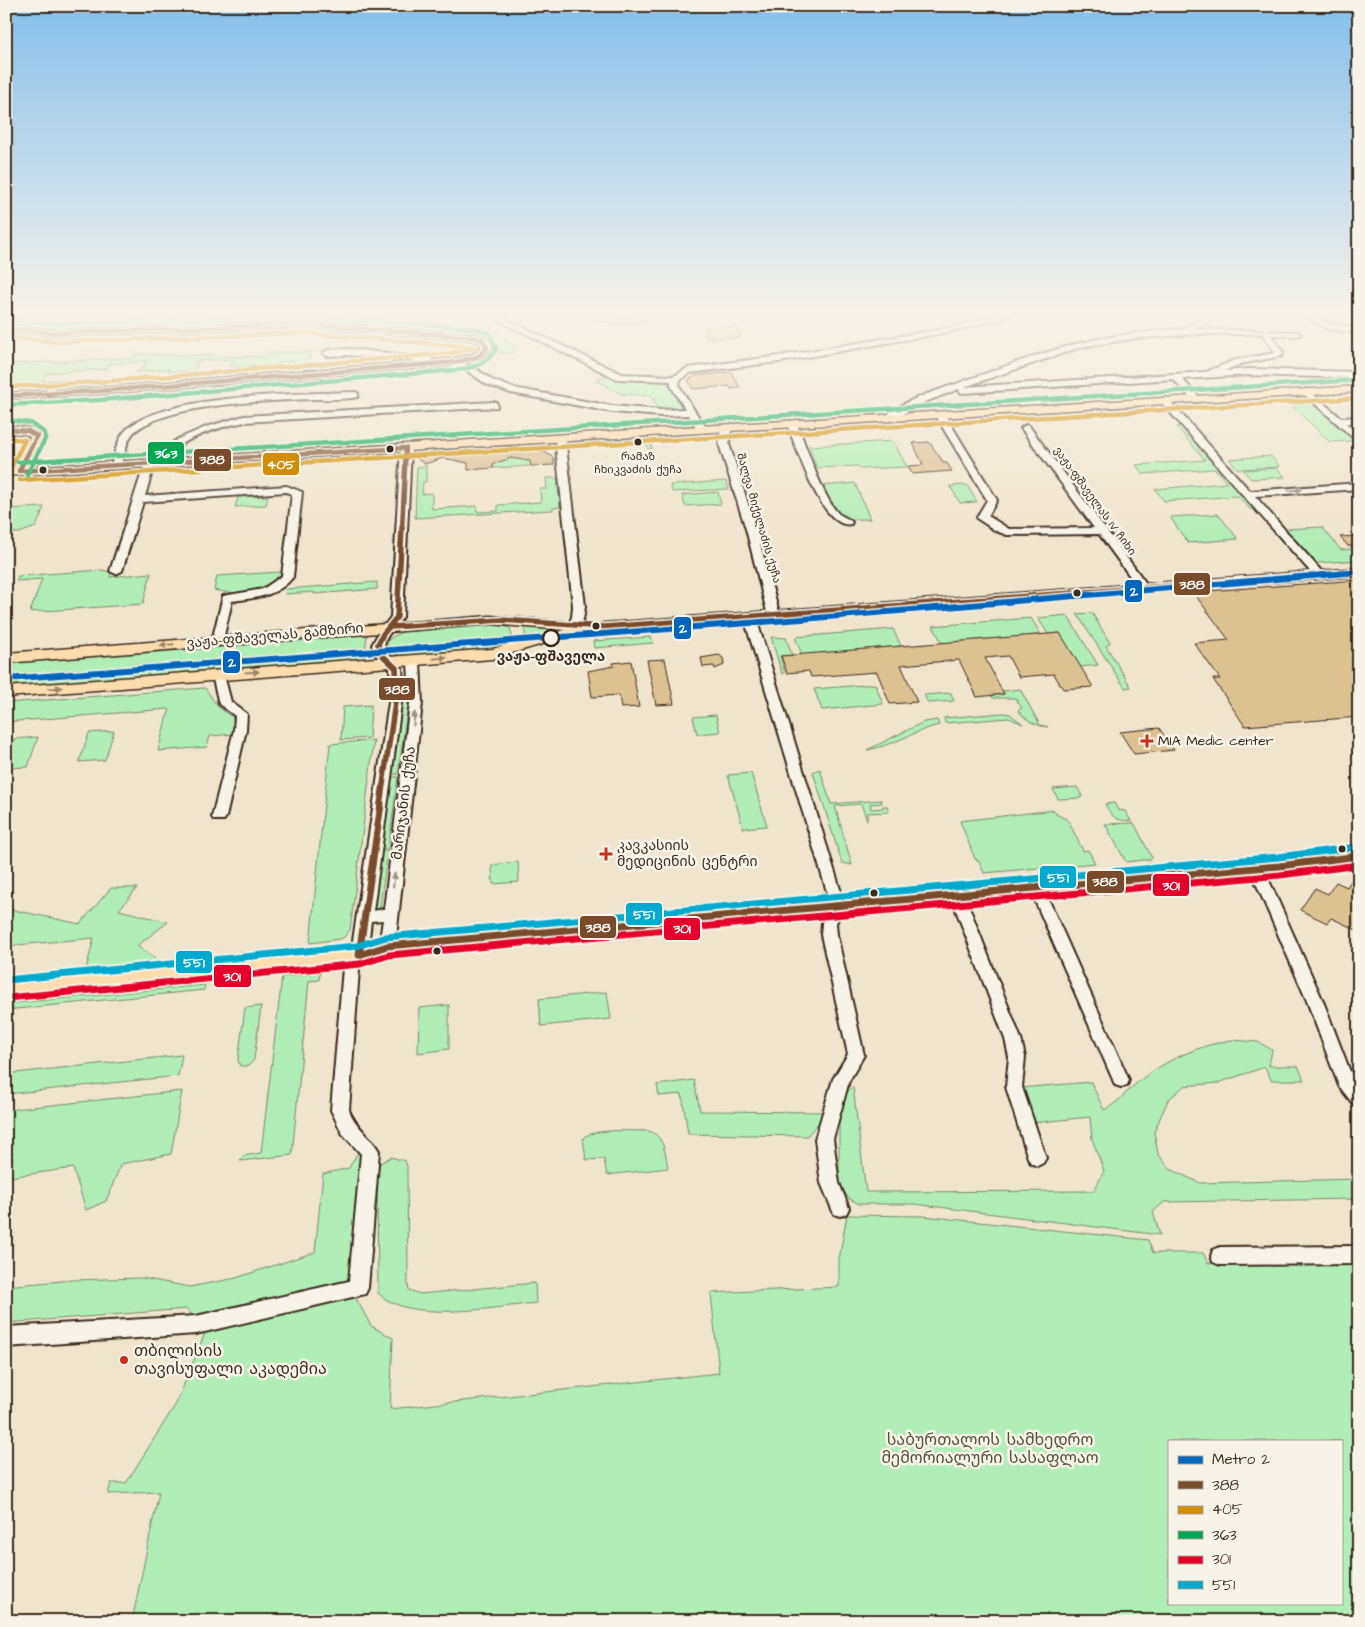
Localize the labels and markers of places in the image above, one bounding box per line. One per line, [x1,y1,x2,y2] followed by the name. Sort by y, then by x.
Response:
[633,437,643,447] marker: რამაზ ჩხიკვაძის ქუჩა
[385,444,395,454] unlabelled marker
[594,449,682,477] place label: რამაზ ჩხიკვაძის ქუჩა
[38,465,48,475] unlabelled marker
[1072,588,1082,598] unlabelled marker
[591,621,601,631] unlabelled marker
[542,629,560,647] marker: ვაჟა-ფშაველა
[497,647,605,667] place label: ვაჟა-ფშაველა
[1158,731,1274,751] place label: MIA Medic center
[1140,734,1154,748] marker: MIA Medic center
[617,836,758,872] place label: კავკასიის მედიცინის ცენტრი
[1337,844,1347,854] unlabelled marker
[599,847,613,861] marker: კავკასიის მედიცინის ცენტრი
[869,888,879,898] unlabelled marker
[432,946,442,956] unlabelled marker
[134,1340,327,1380] place label: თბილისის თავისუფალი აკადემია
[118,1354,130,1366] marker: თბილისის თავისუფალი აკადემია

